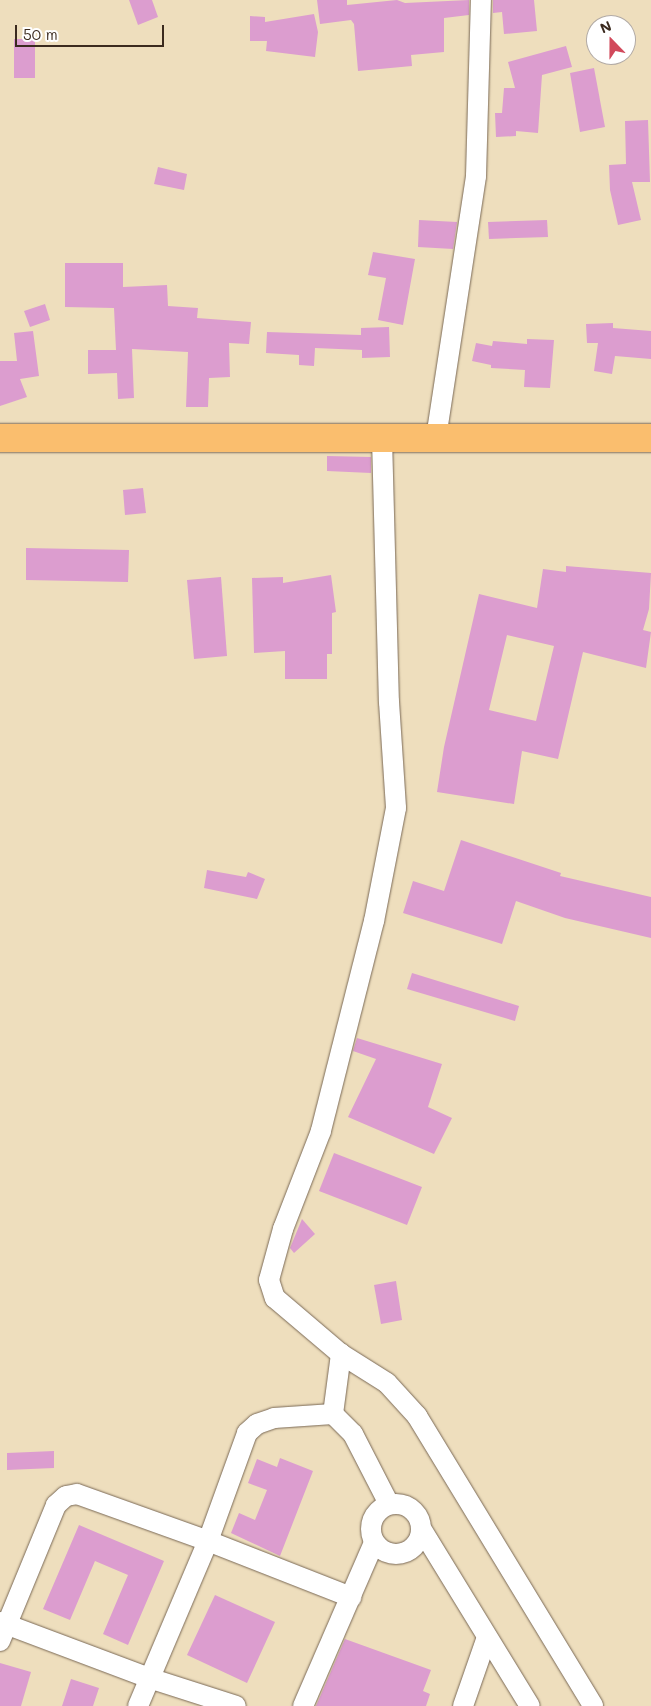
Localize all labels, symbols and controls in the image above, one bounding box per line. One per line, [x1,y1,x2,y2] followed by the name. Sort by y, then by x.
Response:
[18,15,166,47] scale bar
[586,15,636,65] north arrow
[597,16,614,37] text: N
[23,24,58,44] text: 50 m

